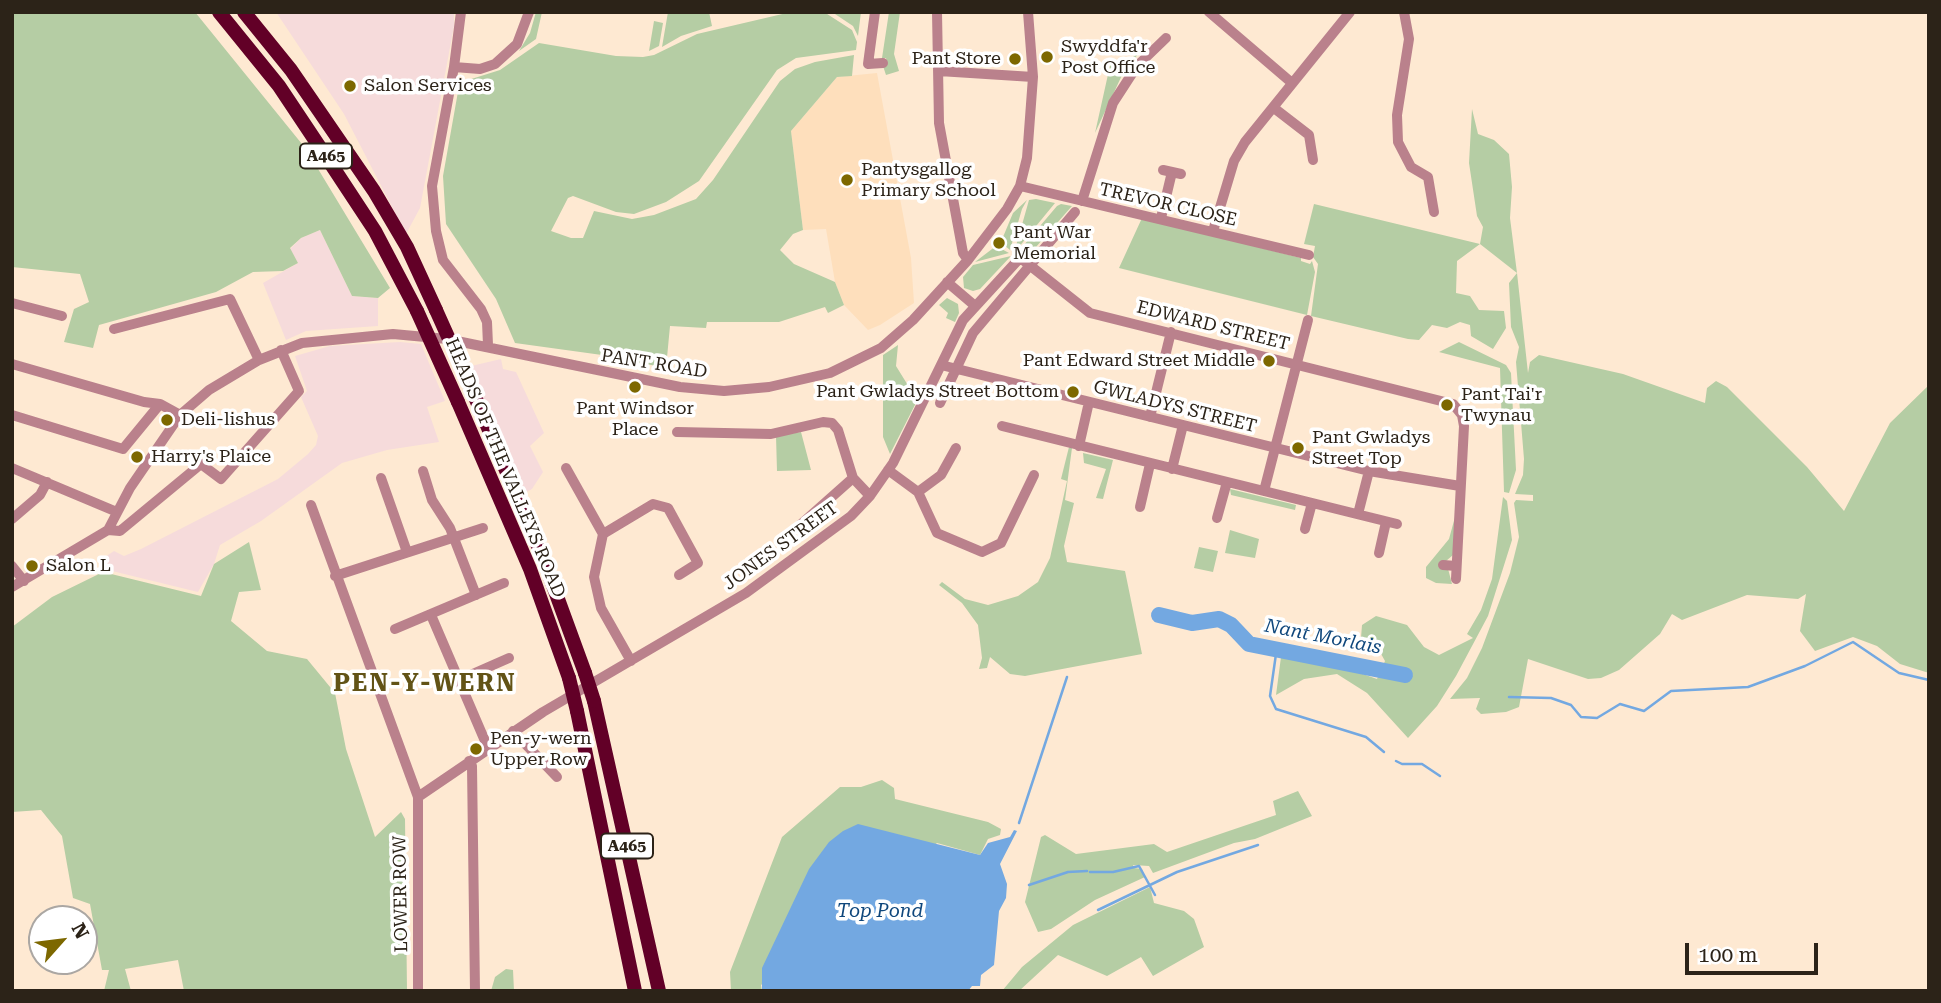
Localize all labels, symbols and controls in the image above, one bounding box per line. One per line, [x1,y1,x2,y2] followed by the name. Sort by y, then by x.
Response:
[1061,36,1155,78] place label: Swyddfa'r Post Office
[911,48,1001,70] place label: Pant Store
[1039,49,1055,65] marker: Swyddfa'r Post Office
[1007,51,1023,67] marker: Pant Store
[364,75,492,97] place label: Salon Services
[342,78,358,94] marker: Salon Services
[300,144,352,168] road number: A465
[861,159,996,202] place label: Pantysgallog Primary School
[839,172,855,188] marker: Pantysgallog Primary School
[1097,179,1239,231] street label: TREVOR CLOSE
[1013,222,1096,264] place label: Pant War Memorial
[991,235,1007,251] marker: Pant War Memorial
[1134,297,1292,355] street label: EDWARD STREET
[440,335,570,601] street label: HEADS OF THE VALLEYS ROAD
[599,345,709,383] street label: PANT ROAD
[1023,350,1255,372] place label: Pant Edward Street Middle
[1261,353,1277,369] marker: Pant Edward Street Middle
[1091,376,1259,438] street label: GWLADYS STREET
[627,379,643,395] marker: Pant Windsor Place
[816,381,1059,403] place label: Pant Gwladys Street Bottom
[1065,384,1081,400] marker: Pant Gwladys Street Bottom
[1461,384,1542,426] place label: Pant Tai'r Twynau
[1439,397,1455,413] marker: Pant Tai'r Twynau
[576,398,694,440] place label: Pant Windsor Place
[181,409,275,431] place label: Deli-lishus
[159,412,175,428] marker: Deli-lishus
[1312,427,1430,470] place label: Pant Gwladys Street Top
[1290,440,1306,456] marker: Pant Gwladys Street Top
[151,446,271,468] place label: Harry's Plaice
[129,449,145,465] marker: Harry's Plaice
[719,497,843,595] street label: JONES STREET
[46,555,111,577] place label: Salon L
[24,558,40,574] marker: Salon L
[1263,615,1383,659] water label: Nant Morlais
[335,670,515,698] district label: PEN-Y-WERN
[490,728,592,770] place label: Pen-y-wern Upper Row
[468,741,484,757] marker: Pen-y-wern Upper Row
[601,834,653,859] road number: A465
[389,835,413,953] street label: LOWER ROW
[837,900,923,922] water label: Top Pond
[28,905,98,975] north arrow
[67,919,94,943] text: N
[1689,930,1822,974] scale bar
[1698,943,1758,967] text: 100 m

